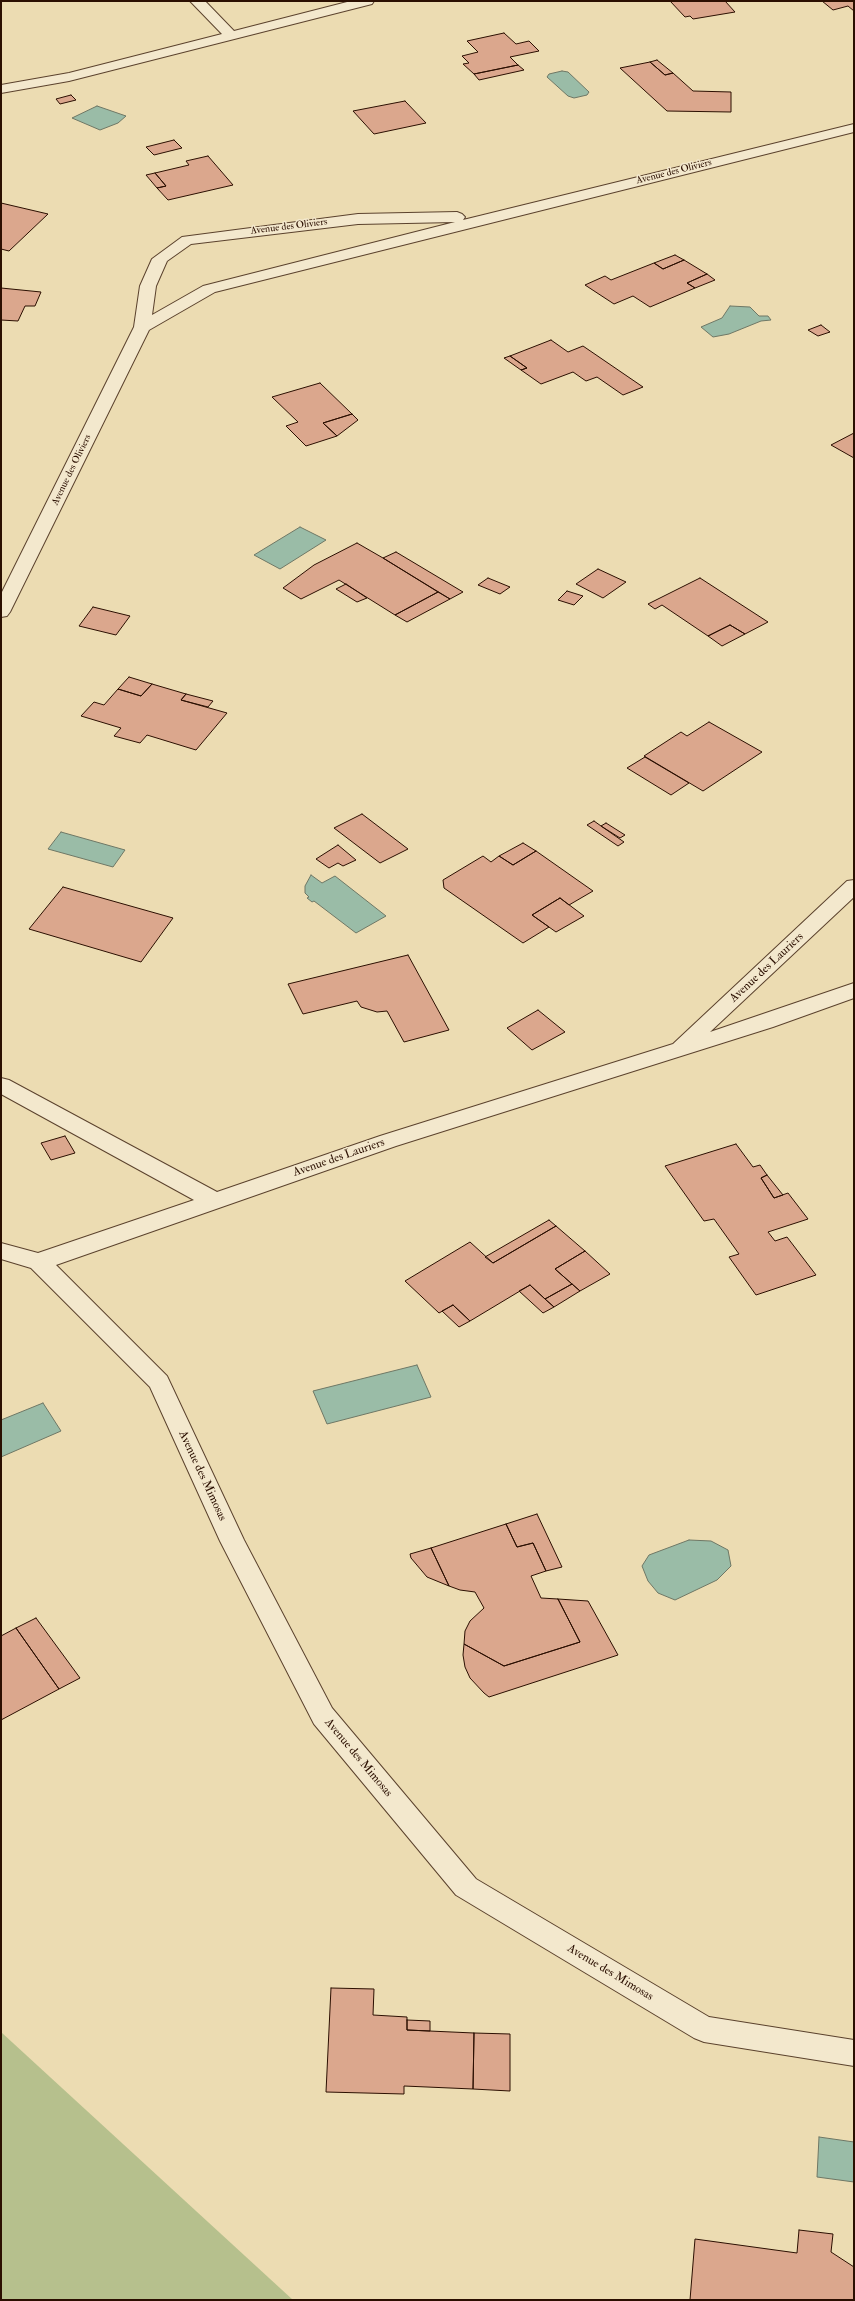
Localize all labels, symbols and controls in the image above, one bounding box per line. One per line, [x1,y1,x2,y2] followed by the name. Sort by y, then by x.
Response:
[635,157,713,187] street label: Avenue des Oliviers
[250,216,328,238] street label: Avenue des Oliviers
[50,433,94,507] street label: Avenue des Oliviers
[727,930,807,1006] street label: Avenue des Lauriers
[291,1136,387,1180] street label: Avenue des Lauriers
[175,1429,229,1523] street label: Avenue des Mimosas
[321,1716,395,1800] street label: Avenue des Mimosas
[564,1942,656,2004] street label: Avenue des Mimosas

